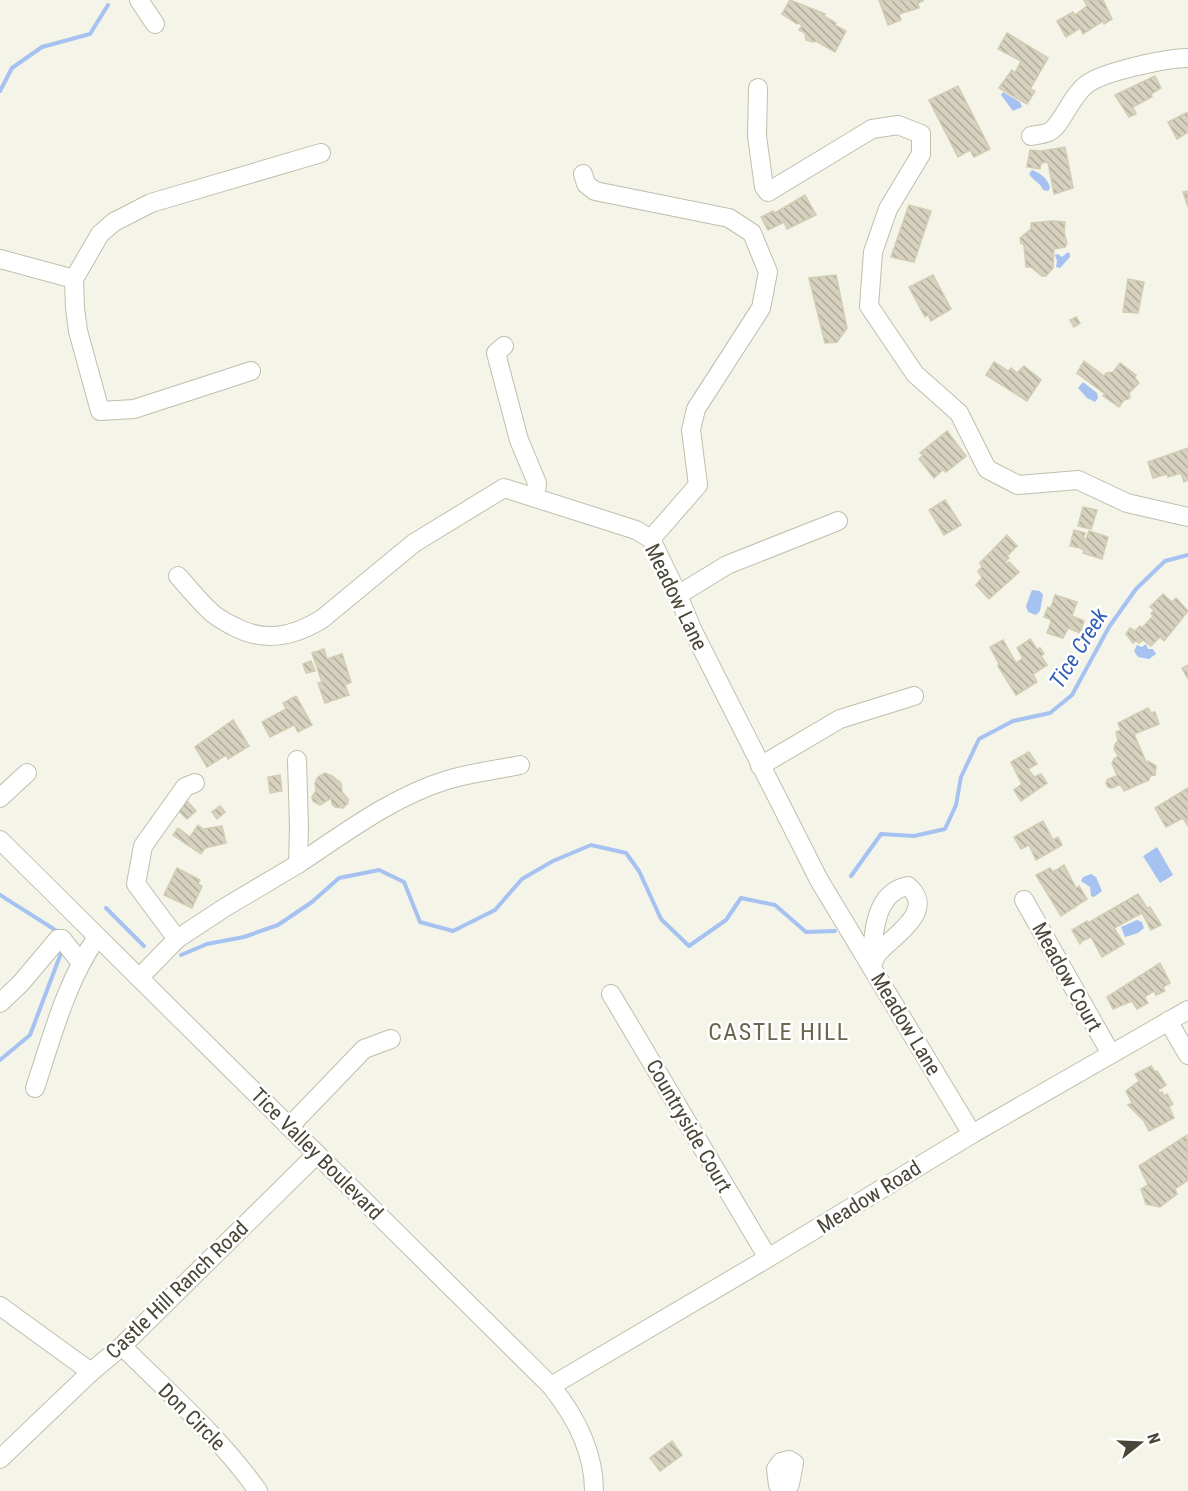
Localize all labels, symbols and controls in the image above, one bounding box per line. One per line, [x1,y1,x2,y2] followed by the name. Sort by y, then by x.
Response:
[640,540,712,654] street label: Meadow Lane
[1044,604,1113,693] water label: Tice Creek
[1027,918,1107,1036] street label: Meadow Court
[866,968,946,1080] street label: Meadow Lane
[708,1018,850,1046] district label: CASTLE HILL
[641,1055,737,1197] street label: Countryside Court
[246,1083,388,1225] street label: Tice Valley Boulevard
[813,1156,925,1238] street label: Meadow Road
[101,1216,253,1364] street label: Castle Hill Ranch Road
[154,1379,231,1456] street label: Don Circle
[1110,1413,1170,1473] north arrow
[1143,1431,1164,1446] text: N

